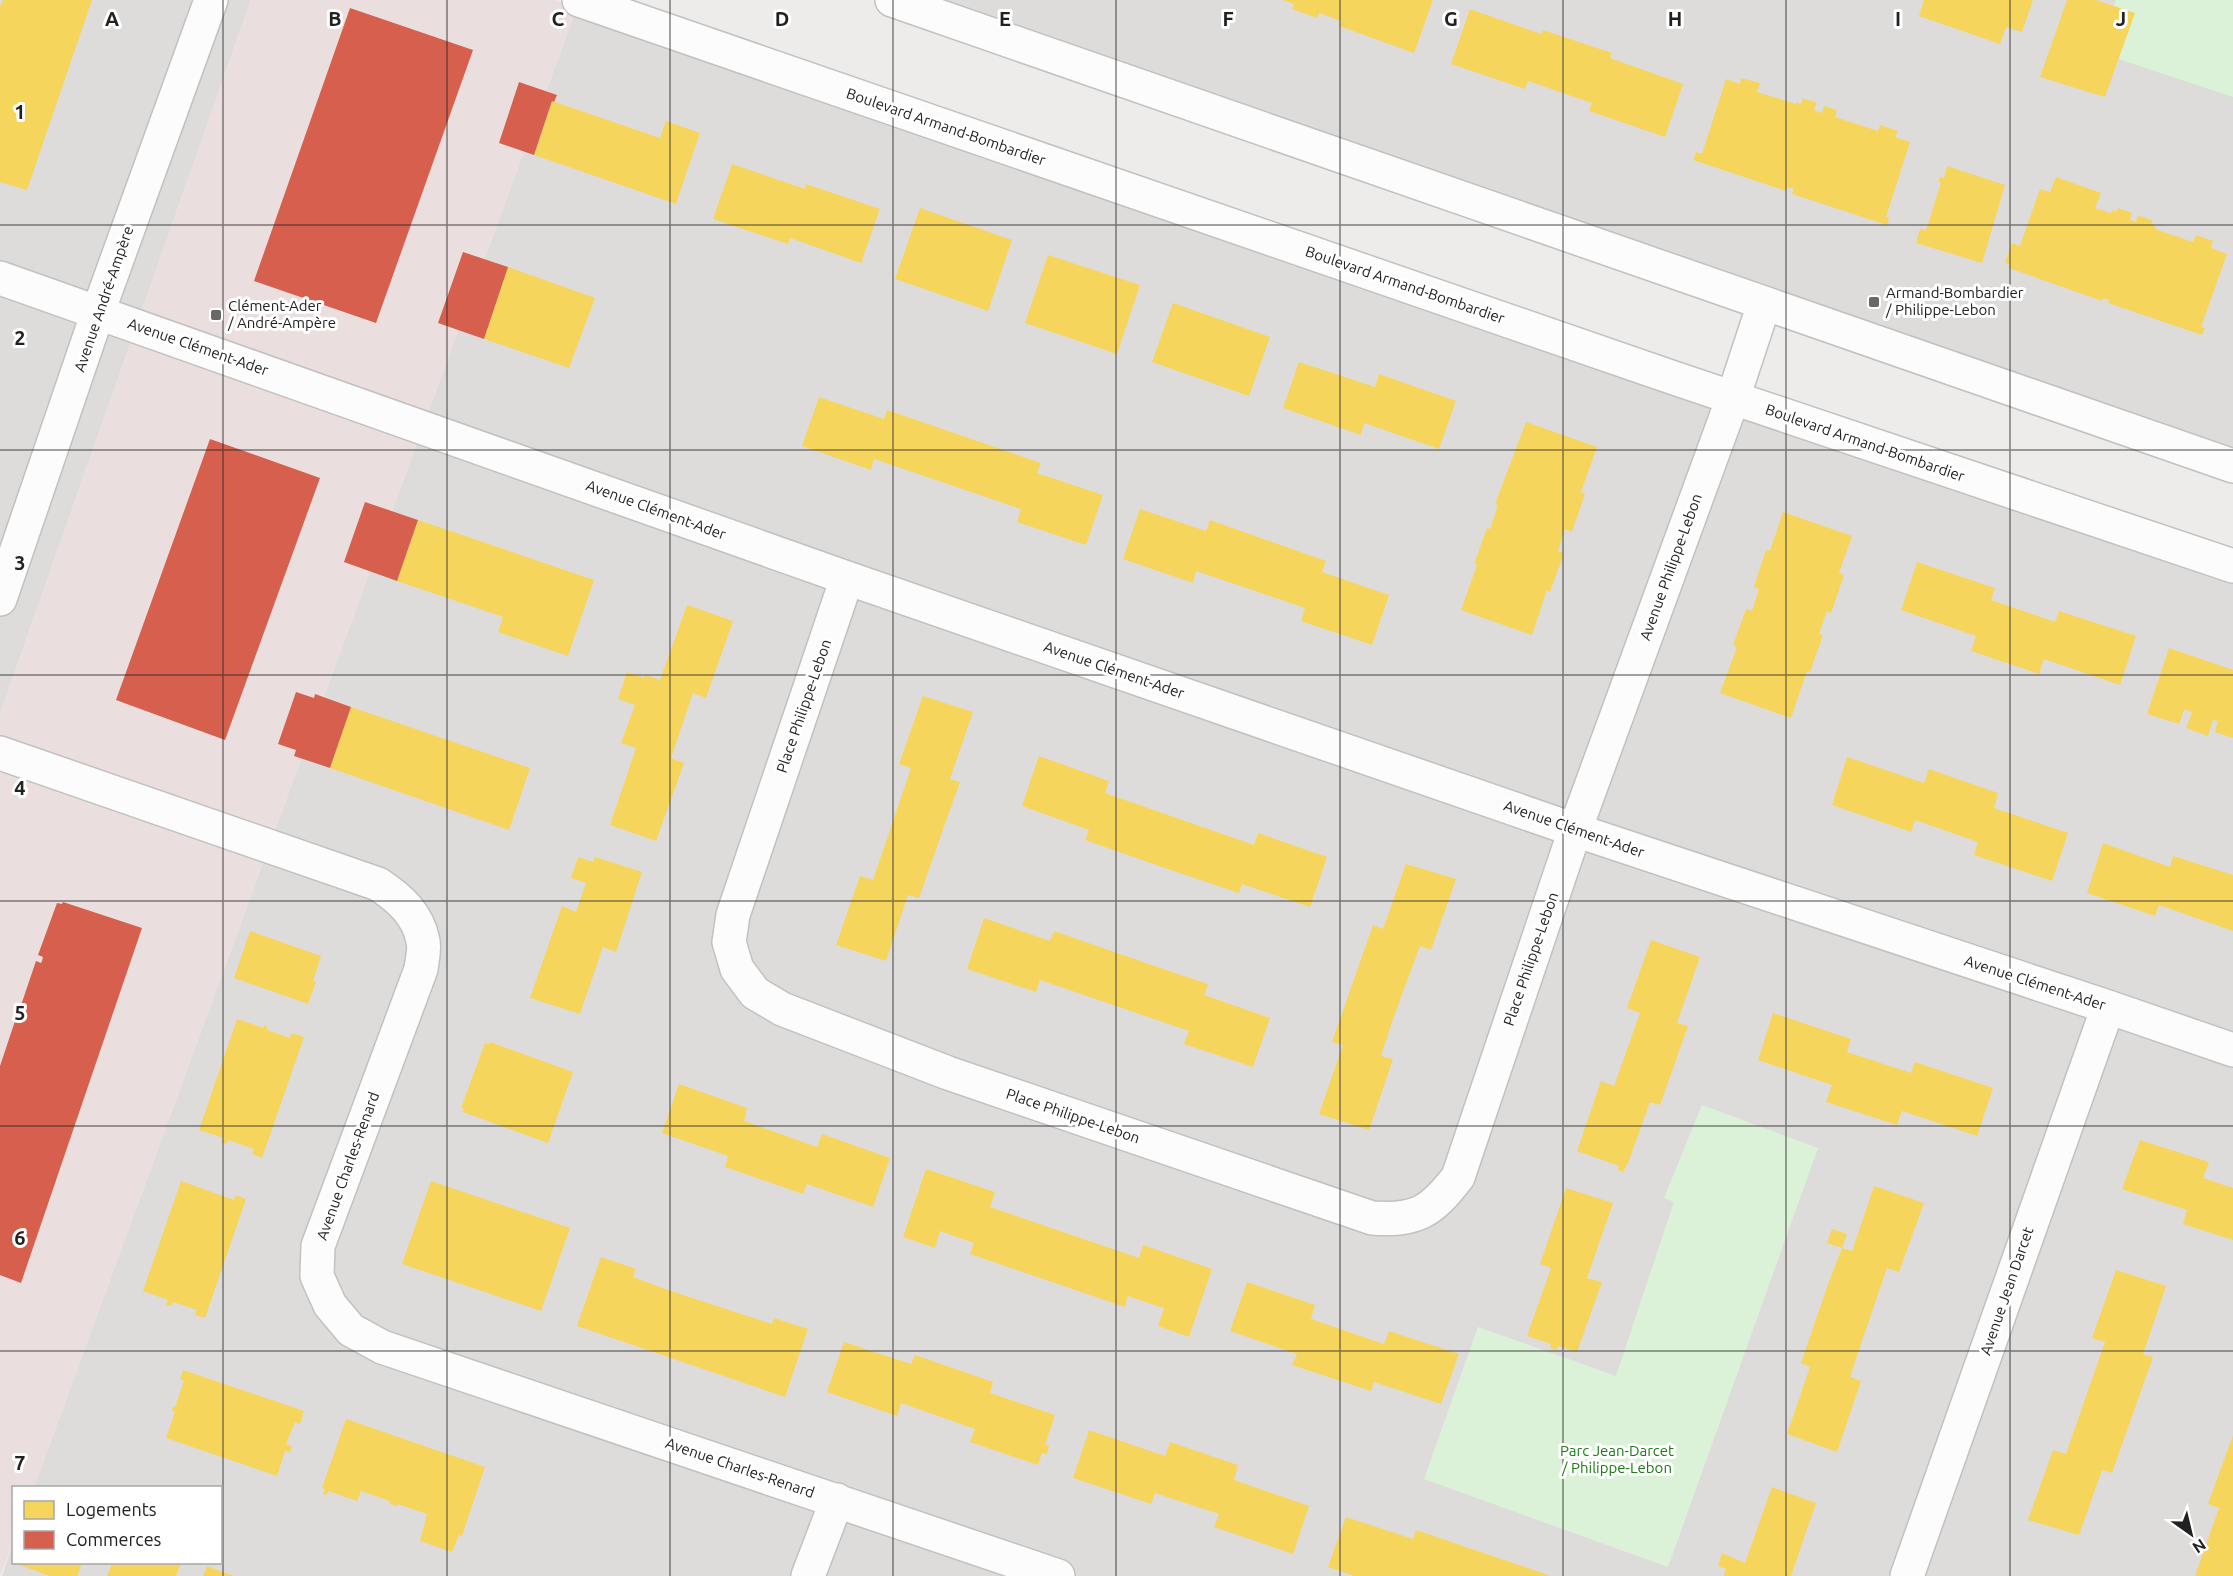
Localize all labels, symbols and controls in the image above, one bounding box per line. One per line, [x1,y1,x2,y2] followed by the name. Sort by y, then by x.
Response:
[105,7,119,30] text: A
[328,7,342,30] text: B
[552,7,565,30] text: C
[775,7,789,30] text: D
[999,7,1011,30] text: E
[1222,7,1234,30] text: F
[1444,7,1458,30] text: G
[1668,7,1682,30] text: H
[1895,7,1901,30] text: I
[2116,7,2126,30] text: J
[844,84,1048,169] street label: Boulevard Armand-Bombardier
[14,100,26,123] text: 1
[71,224,136,374] street label: Avenue André-Ampère
[1303,242,1507,327] street label: Boulevard Armand-Bombardier
[1885,284,2024,318] place label: Armand-Bombardier / Philippe-Lebon
[1867,295,1881,309] marker: Armand-Bombardier / Philippe-Lebon
[227,297,336,331] place label: Clément-Ader / André-Ampère
[209,308,223,322] marker: Clément-Ader / André-Ampère
[126,314,271,379] street label: Avenue Clément-Ader
[14,326,26,349] text: 2
[1763,400,1967,485] street label: Boulevard Armand-Bombardier
[584,476,729,543] street label: Avenue Clément-Ader
[1636,491,1705,643] street label: Avenue Philippe-Lebon
[14,551,26,574] text: 3
[773,637,834,775] street label: Place Philippe-Lebon
[1042,637,1187,702] street label: Avenue Clément-Ader
[14,776,26,799] text: 4
[1502,796,1647,861] street label: Avenue Clément-Ader
[1500,890,1561,1028] street label: Place Philippe-Lebon
[1962,952,2108,1013] street label: Avenue Clément-Ader
[14,1001,26,1024] text: 5
[1004,1085,1142,1146] street label: Place Philippe-Lebon
[313,1089,382,1242] street label: Avenue Charles-Renard
[1977,1224,2036,1357] street label: Avenue Jean Darcet
[14,1226,26,1249] text: 6
[663,1434,817,1501] street label: Avenue Charles-Renard
[1560,1442,1674,1476] park label: Parc Jean-Darcet / Philippe-Lebon
[14,1451,26,1474] text: 7
[12,1486,222,1564] legend
[66,1499,157,1519] text: Logements
[2161,1504,2221,1564] north arrow
[66,1529,162,1549] text: Commerces
[2189,1536,2209,1557] text: N

